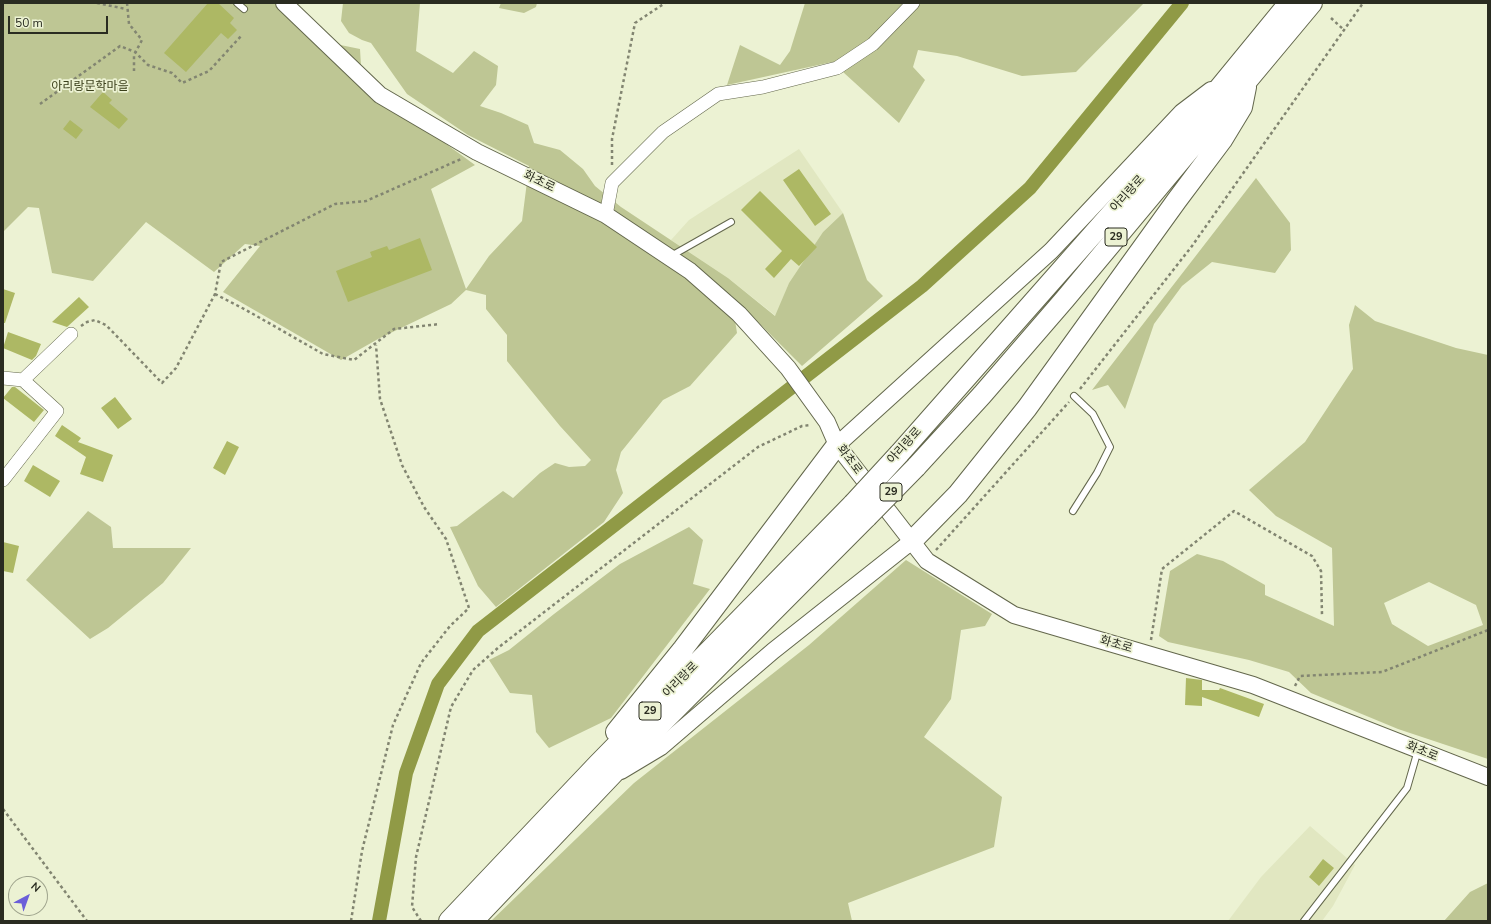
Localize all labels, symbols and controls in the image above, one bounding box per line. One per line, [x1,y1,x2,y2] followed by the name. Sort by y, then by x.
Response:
[10,8,110,34] scale bar
[15,15,43,31] text: 50 m
[51,80,129,94] park label: 아리랑문학마을
[521,168,557,196] street label: 화초로
[1108,173,1148,215] street label: 아리랑로
[1105,228,1127,246] road number: 29
[885,425,925,467] street label: 아리랑로
[833,442,865,478] street label: 화초로
[880,483,902,501] road number: 29
[1098,634,1134,656] street label: 화초로
[660,659,702,701] street label: 아리랑로
[639,702,661,720] road number: 29
[1404,739,1440,765] street label: 화초로
[8,876,48,916] north arrow
[28,879,44,896] text: N

